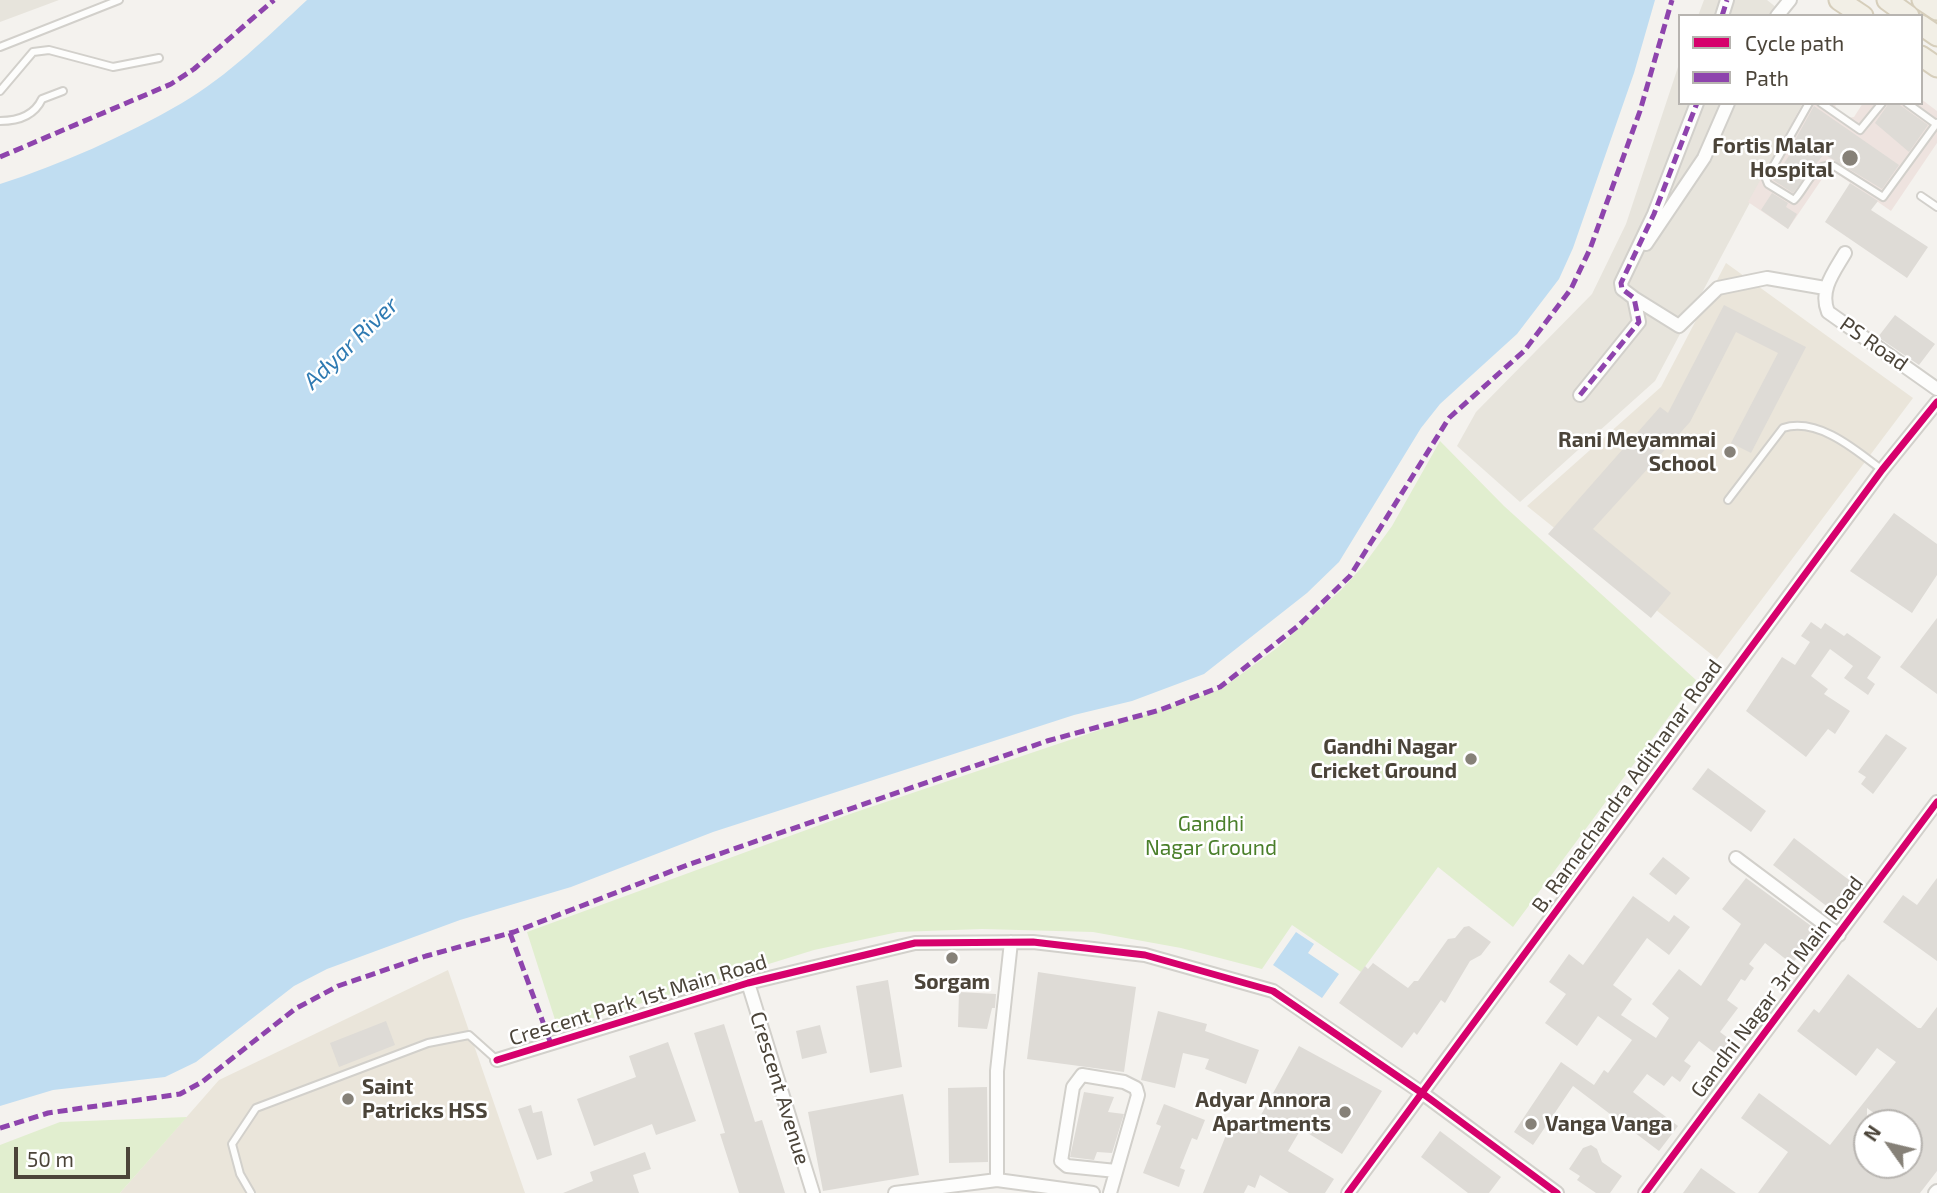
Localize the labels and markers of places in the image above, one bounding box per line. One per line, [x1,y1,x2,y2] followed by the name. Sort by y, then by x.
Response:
[1712,133,1834,183] place label: Fortis Malar Hospital
[1840,148,1860,168] marker: Fortis Malar Hospital
[1558,427,1716,477] place label: Rani Meyammai School
[1722,444,1738,460] marker: Rani Meyammai School
[1310,734,1457,784] place label: Gandhi Nagar Cricket Ground
[1463,751,1479,767] marker: Gandhi Nagar Cricket Ground
[944,950,960,966] marker: Sorgam
[914,969,990,995] place label: Sorgam
[362,1074,487,1124] place label: Saint Patricks HSS
[1195,1087,1331,1137] place label: Adyar Annora Apartments
[340,1091,356,1107] marker: Saint Patricks HSS
[1337,1104,1353,1120] marker: Adyar Annora Apartments
[1545,1111,1673,1137] place label: Vanga Vanga
[1523,1116,1539,1132] marker: Vanga Vanga

